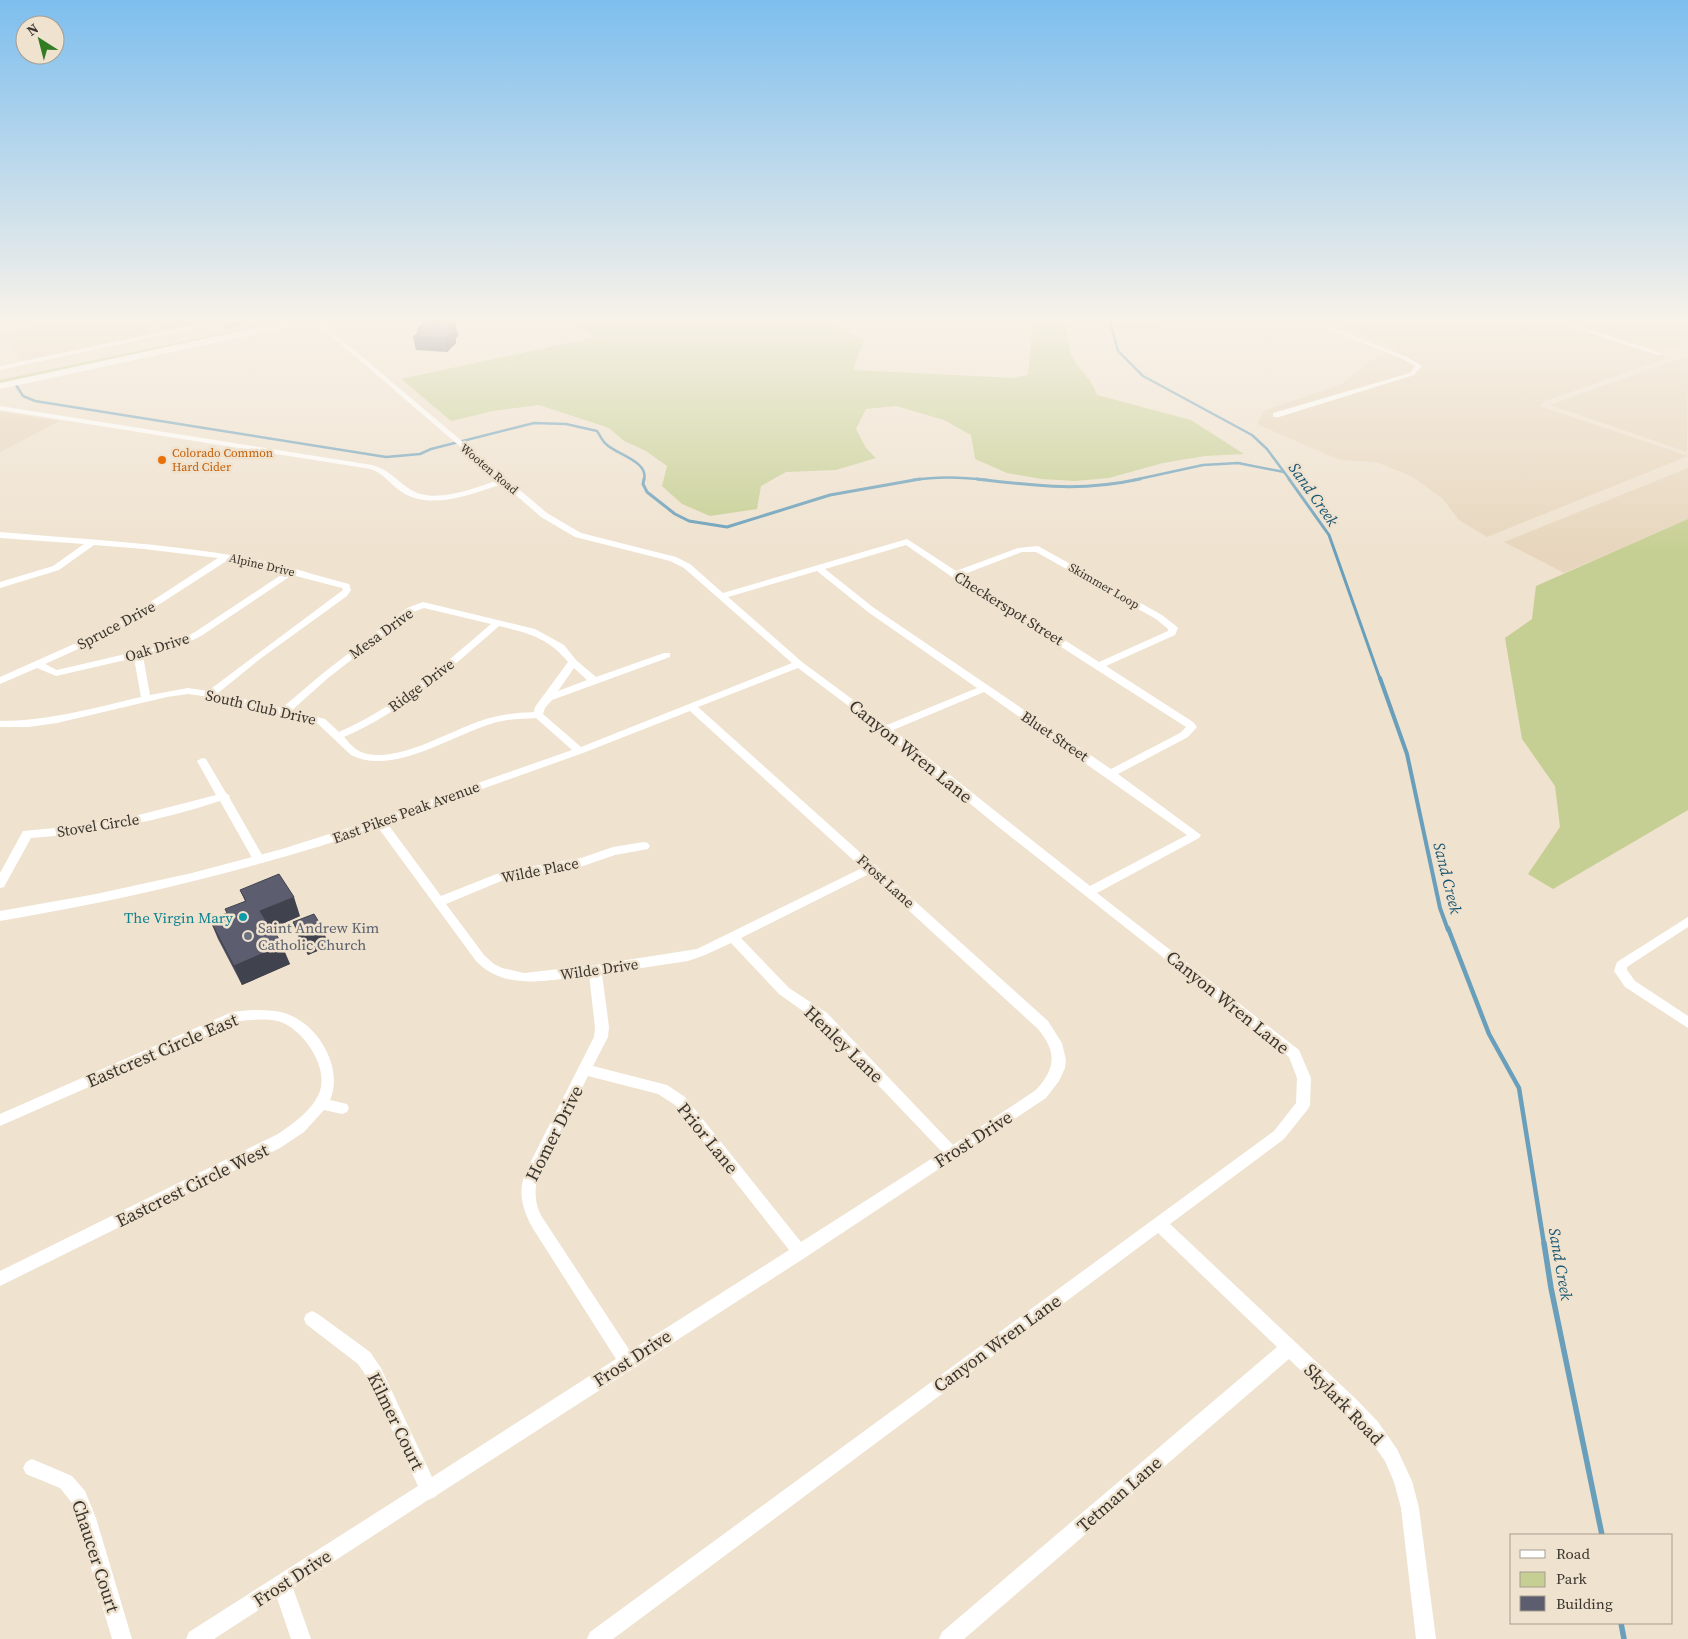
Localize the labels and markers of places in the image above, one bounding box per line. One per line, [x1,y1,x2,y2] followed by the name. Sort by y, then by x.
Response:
[172,445,273,475] place label: Colorado Common Hard Cider
[156,454,168,466] marker: Colorado Common Hard Cider
[124,907,233,928] place label: The Virgin Mary
[237,911,249,923] marker: The Virgin Mary
[258,917,380,955] place label: Saint Andrew Kim Catholic Church
[242,930,254,942] marker: Saint Andrew Kim Catholic Church

